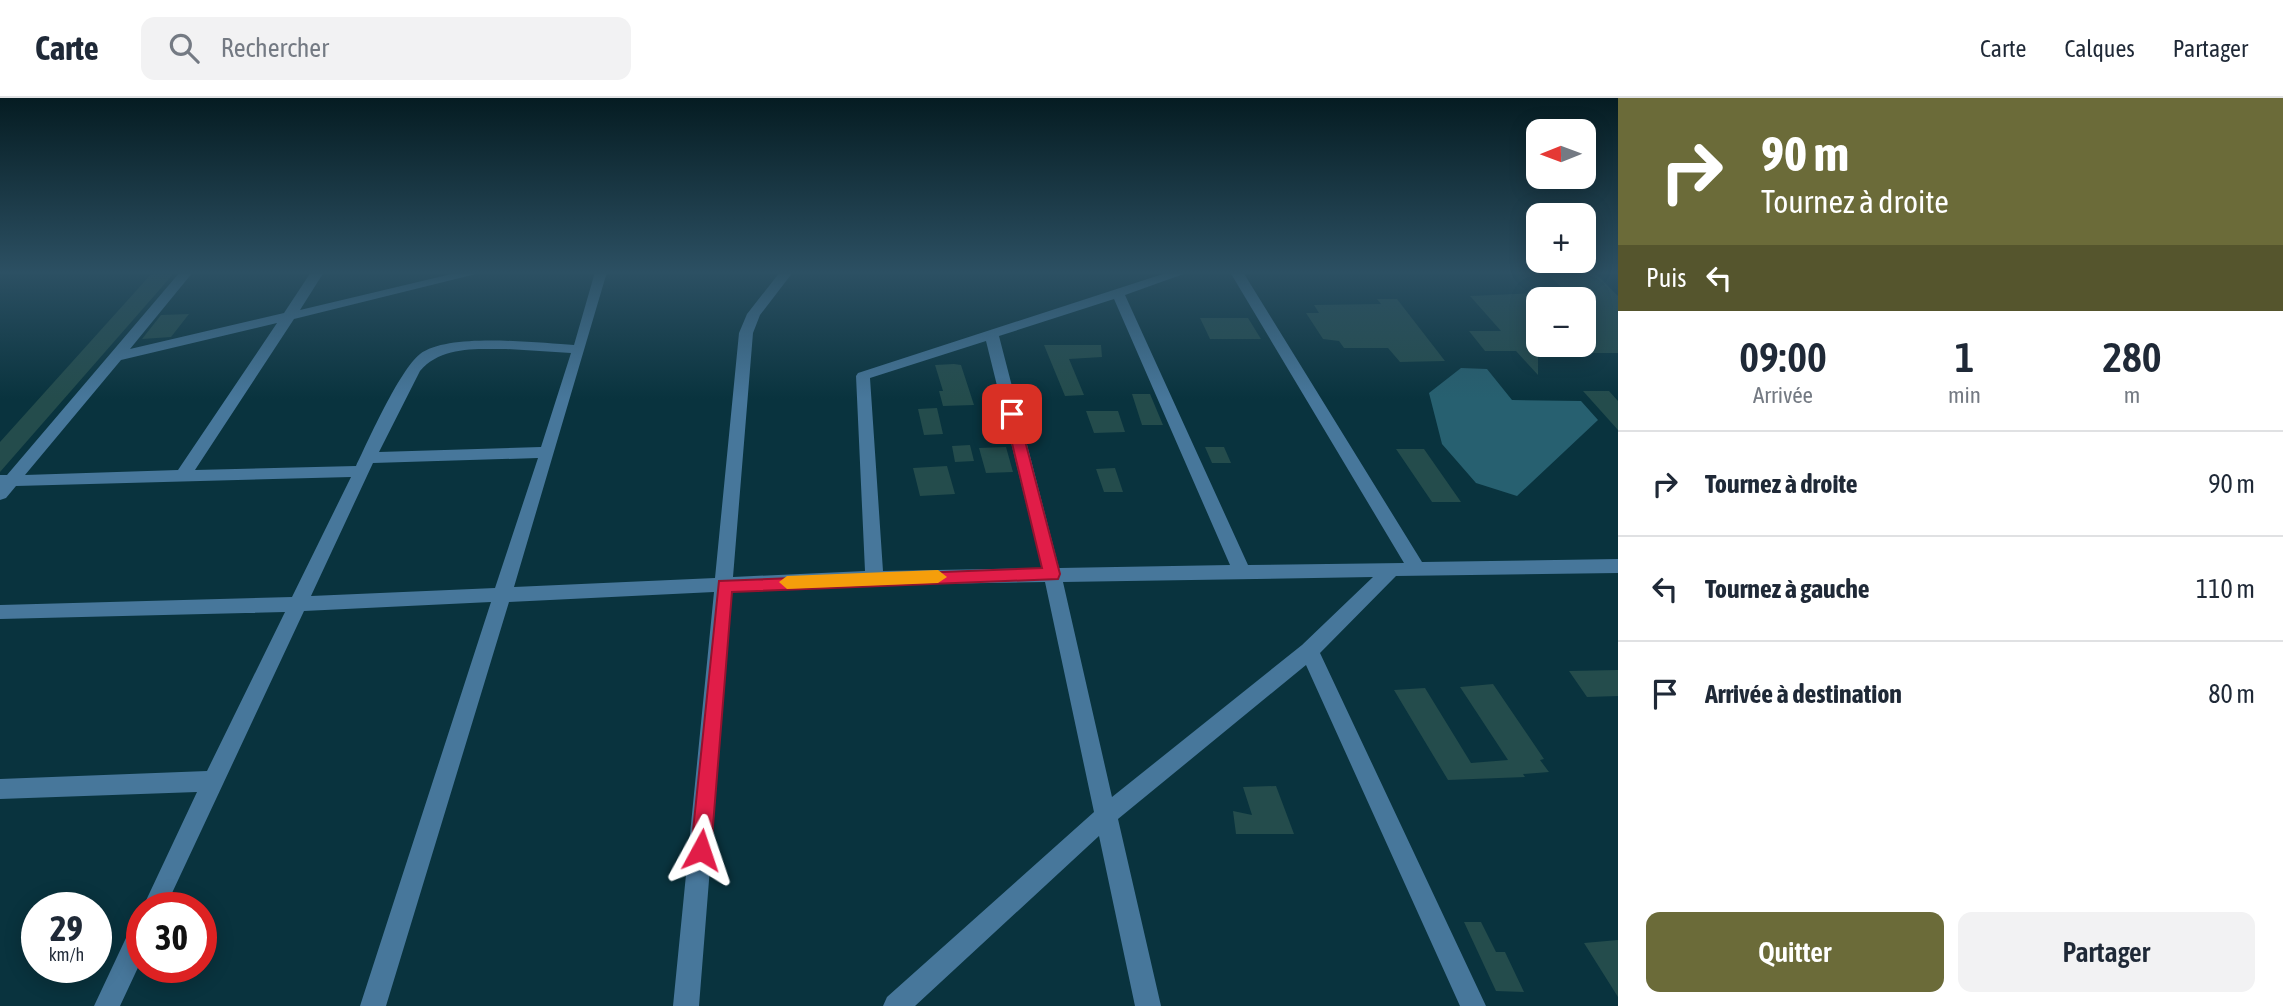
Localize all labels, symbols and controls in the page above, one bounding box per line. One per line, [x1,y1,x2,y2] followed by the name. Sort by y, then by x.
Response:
[141,17,631,80] search box
[35,29,99,67] text: Carte
[165,29,203,67] icon: search
[221,33,329,63] text: Rechercher
[1980,35,2026,62] text: Carte
[2064,35,2135,62] text: Calques
[2173,35,2248,62] text: Partager
[1526,119,1596,189] north arrow
[1526,119,1596,357] map controls
[1761,125,1849,181] text: 90 m
[1646,126,1737,217] icon: right
[1761,183,1949,220] text: Tournez à droite
[1526,203,1596,273] button: +
[1700,259,1738,297] icon: left
[1646,263,1686,293] text: Puis
[1526,287,1596,357] button: −
[1739,333,1827,381] text: 09:00
[1955,333,1974,381] text: 1
[2102,333,2162,381] text: 280
[1753,382,1813,408] text: Arrivée
[1948,382,1981,408] text: min
[2124,382,2140,408] text: m
[982,384,1042,444] pin
[993,395,1031,433] icon: arrive
[1646,465,1684,503] icon: right
[1705,469,1858,499] text: Tournez à droite
[2208,469,2255,499] text: 90 m
[1646,570,1684,608] icon: left
[1705,574,1870,604] text: Tournez à gauche
[2196,574,2255,604] text: 110 m
[1646,675,1684,713] icon: arrive
[1705,679,1902,709] text: Arrivée à destination
[2208,679,2255,709] text: 80 m
[664,813,738,887] position arrow
[126,892,217,983] speed limit sign: 30
[50,908,83,948] text: 29
[1646,912,1944,992] button: Quitter
[1958,912,2255,992] button: Partager
[49,944,84,965] text: km/h

